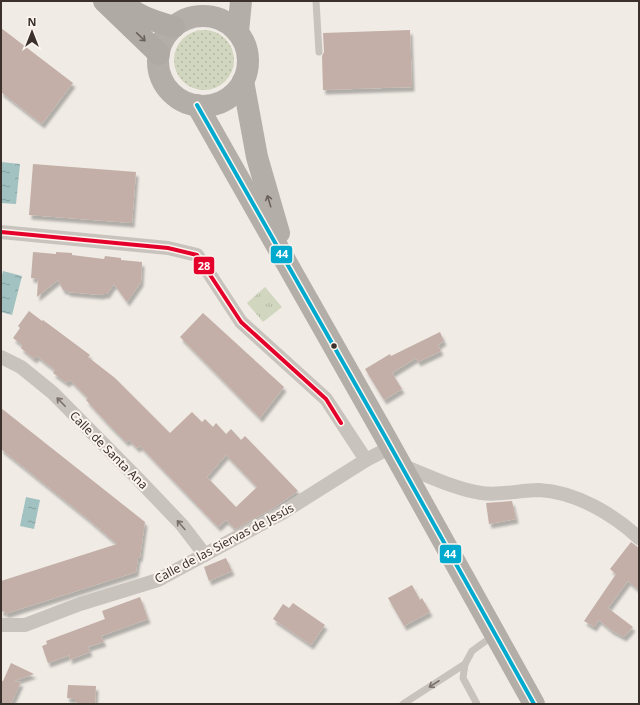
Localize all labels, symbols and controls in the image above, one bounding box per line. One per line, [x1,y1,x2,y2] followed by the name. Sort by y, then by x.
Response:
[12,12,52,52] north arrow
[28,14,36,29] text: N
[136,33,146,42] one-way arrow
[265,195,272,208] one-way arrow
[270,245,293,264] line badge: 44
[276,246,289,261] text: 44
[193,256,215,275] line badge: 28
[198,258,210,273] text: 28
[329,341,339,351] unlabelled marker
[56,397,66,407] one-way arrow
[66,407,152,493] street label: Calle de Santa Ana
[151,499,297,587] street label: Calle de las Siervas de Jesús
[177,519,186,530] one-way arrow
[439,544,462,564] line badge: 44
[444,546,457,561] text: 44
[429,680,440,688] one-way arrow

